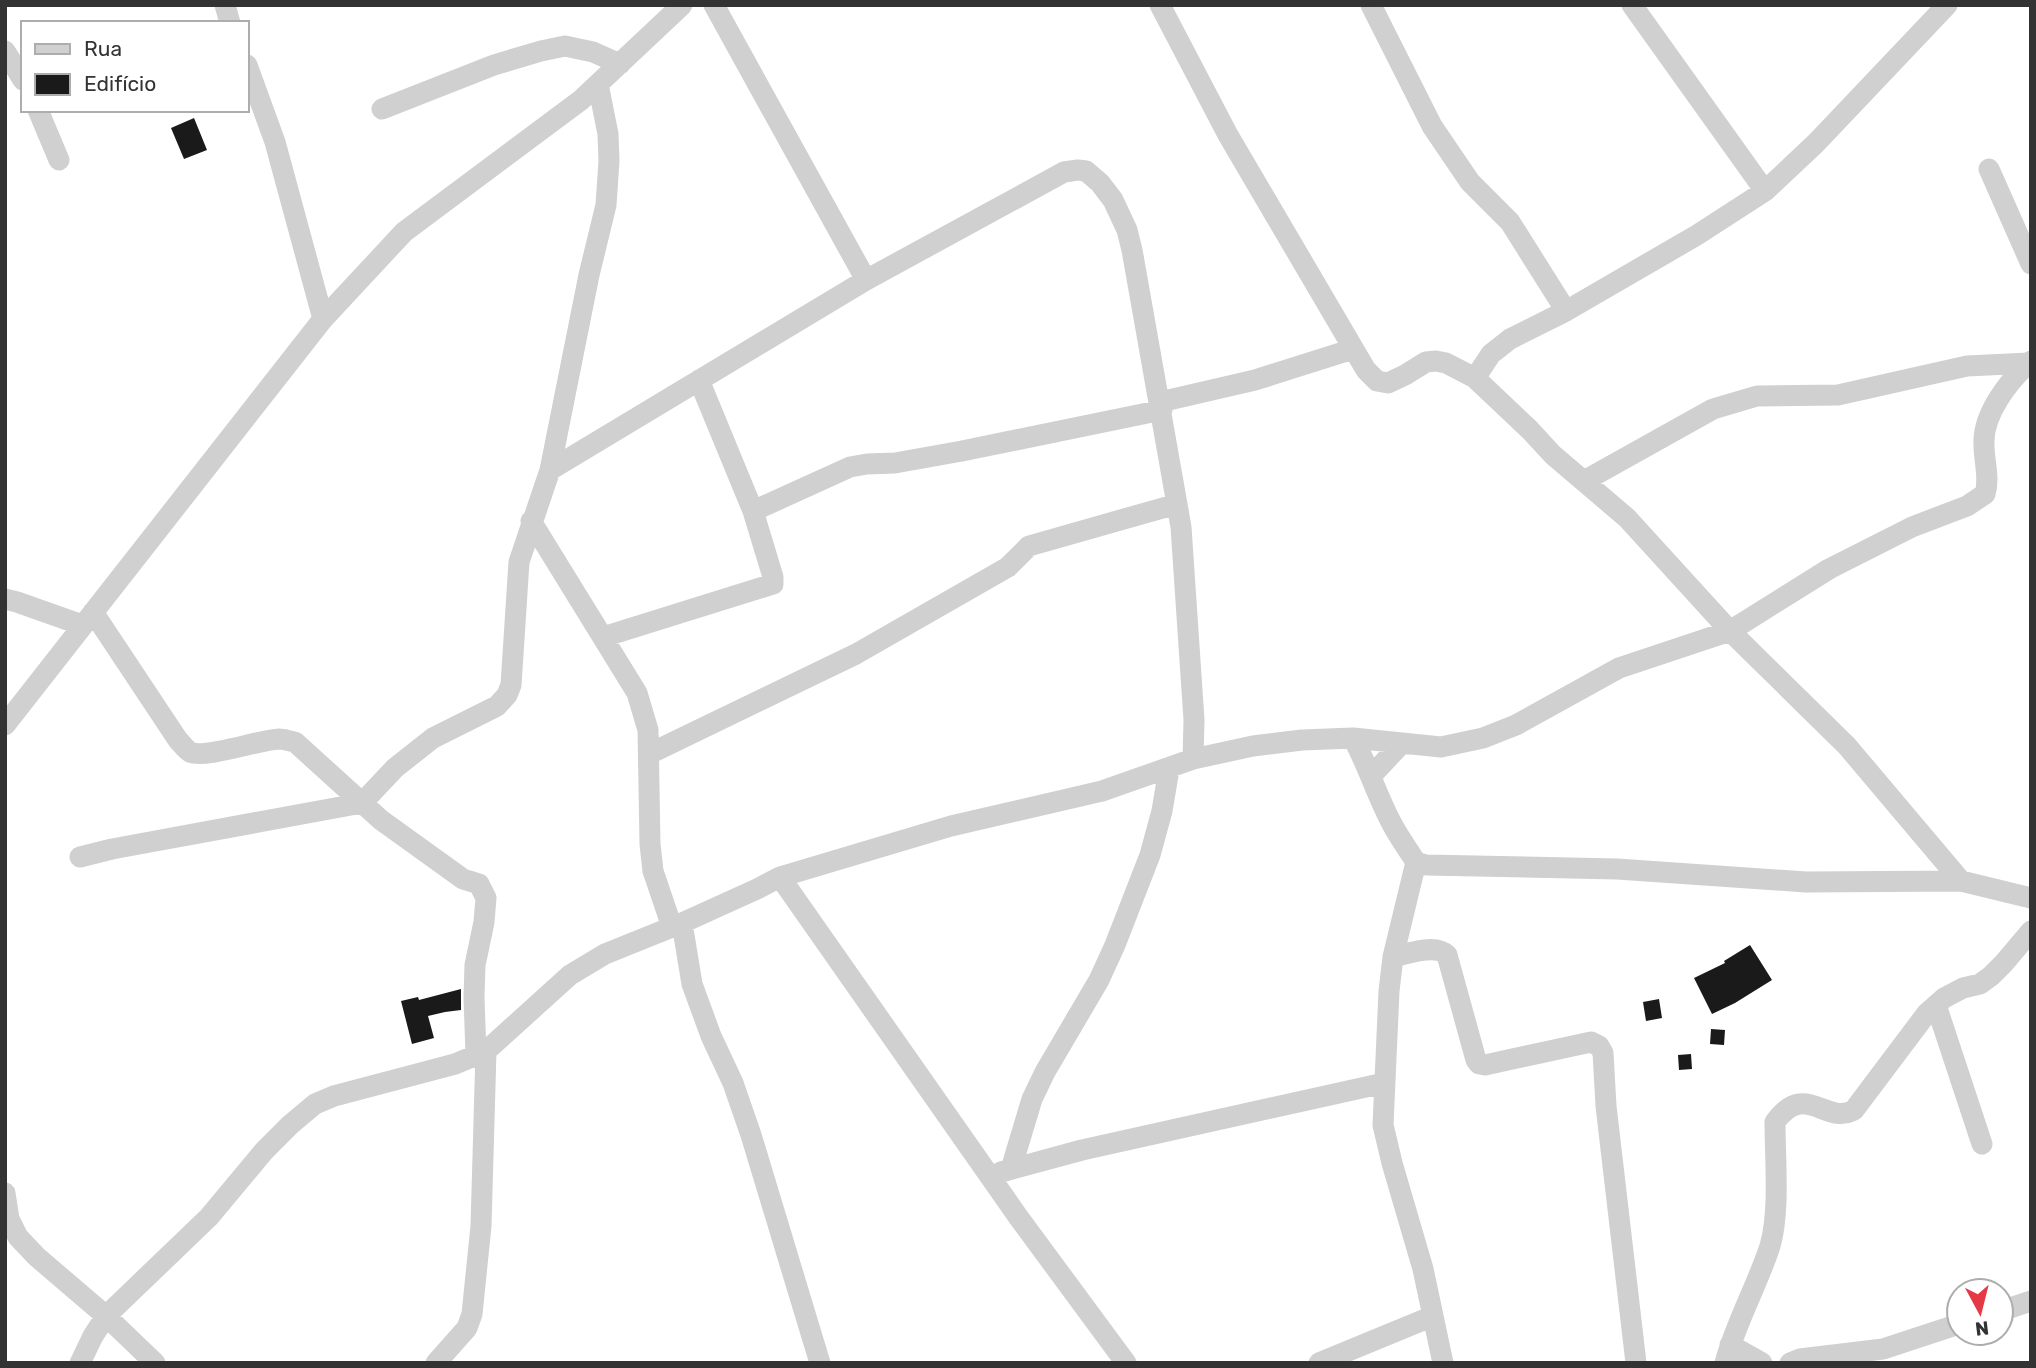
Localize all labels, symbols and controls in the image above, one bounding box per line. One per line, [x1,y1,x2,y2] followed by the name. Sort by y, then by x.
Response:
[21,21,248,112] legend
[84,36,122,61] text: Rua
[84,71,156,96] text: Edifício
[1945,1277,2015,1347] north arrow
[1974,1316,1990,1341] text: N

